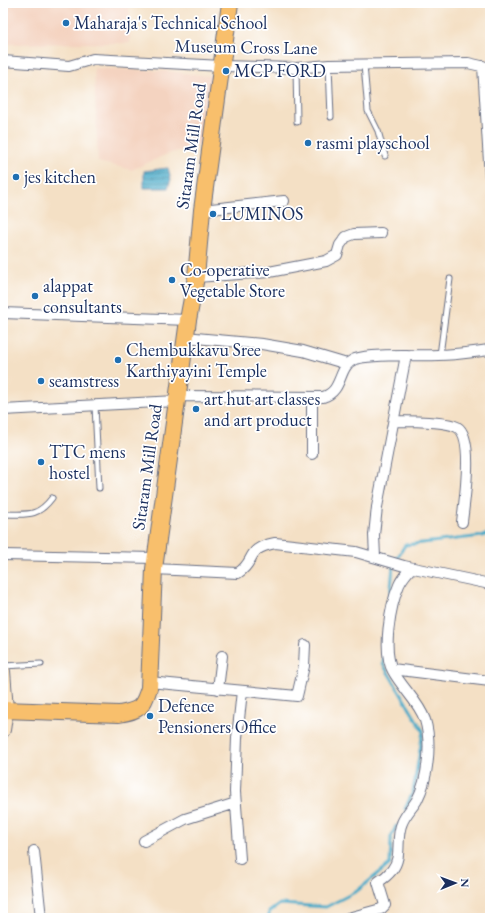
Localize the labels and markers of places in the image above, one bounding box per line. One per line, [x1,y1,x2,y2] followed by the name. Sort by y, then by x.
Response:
[74,11,267,34] place label: Maharaja's Technical School
[61,18,71,28] marker: Maharaja's Technical School
[234,59,326,82] place label: MCP FORD
[221,66,231,76] marker: MCP FORD
[316,131,430,154] place label: rasmi playschool
[303,138,313,148] marker: rasmi playschool
[23,165,97,188] place label: jes kitchen
[11,172,21,182] marker: jes kitchen
[221,202,304,225] place label: LUMINOS
[208,209,218,219] marker: LUMINOS
[180,258,285,302] place label: Co-operative Vegetable Store
[43,274,122,318] place label: alappat consultants
[167,275,177,285] marker: Co-operative Vegetable Store
[30,291,40,301] marker: alappat consultants
[126,338,267,382] place label: Chembukkavu Sree Karthiyayini Temple
[113,355,123,365] marker: Chembukkavu Sree Karthiyayini Temple
[49,369,119,392] place label: seamstress
[36,376,46,386] marker: seamstress
[204,387,320,431] place label: art hut art classes and art product
[191,404,201,414] marker: art hut art classes and art product
[49,440,126,484] place label: TTC mens hostel
[36,457,46,467] marker: TTC mens hostel
[158,694,276,738] place label: Defence Pensioners Office
[145,711,155,721] marker: Defence Pensioners Office

